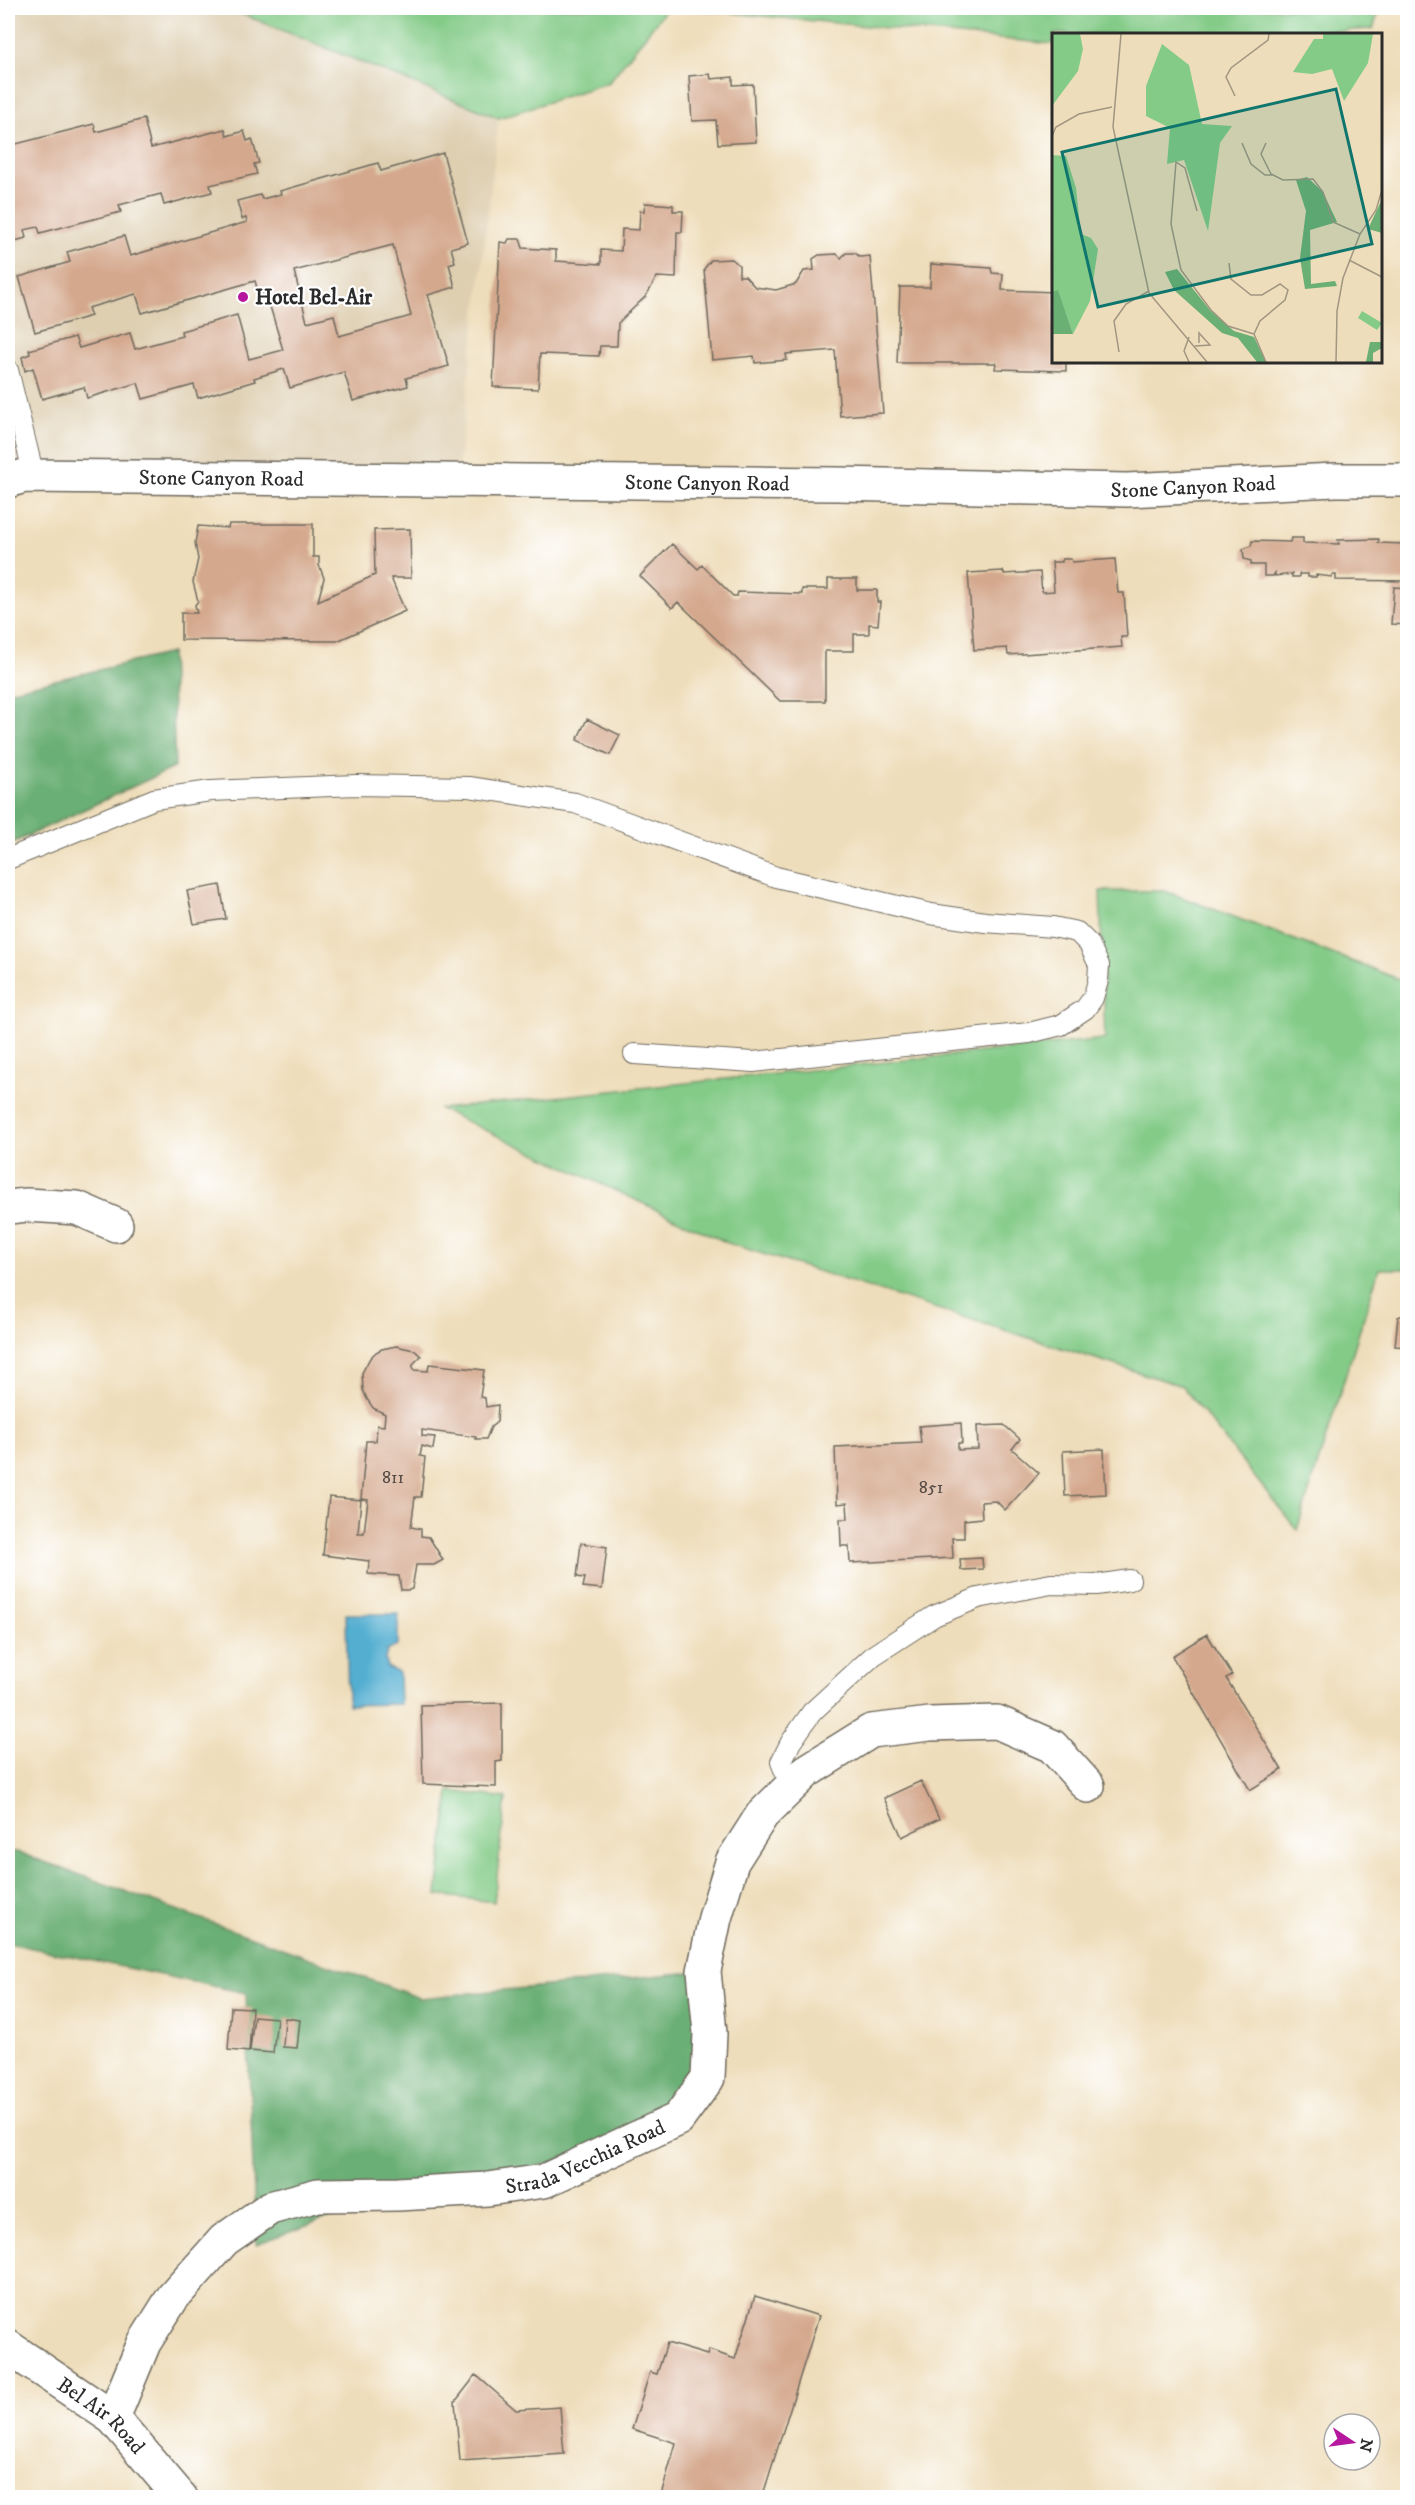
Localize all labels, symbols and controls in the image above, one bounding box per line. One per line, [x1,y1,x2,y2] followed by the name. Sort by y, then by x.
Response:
[1052,33,1382,363] inset map
[255,285,373,311] place label: Hotel Bel-Air
[236,290,250,304] marker: Hotel Bel-Air
[139,465,304,493] street label: Stone Canyon Road
[625,470,790,498] street label: Stone Canyon Road
[1110,471,1277,504] street label: Stone Canyon Road
[382,1467,404,1489] house number: 811
[919,1477,943,1499] house number: 851
[504,2115,670,2200] street label: Strada Vecchia Road
[52,2372,150,2460] street label: Bel Air Road
[1322,2412,1382,2472] north arrow
[1354,2436,1377,2454] text: N

